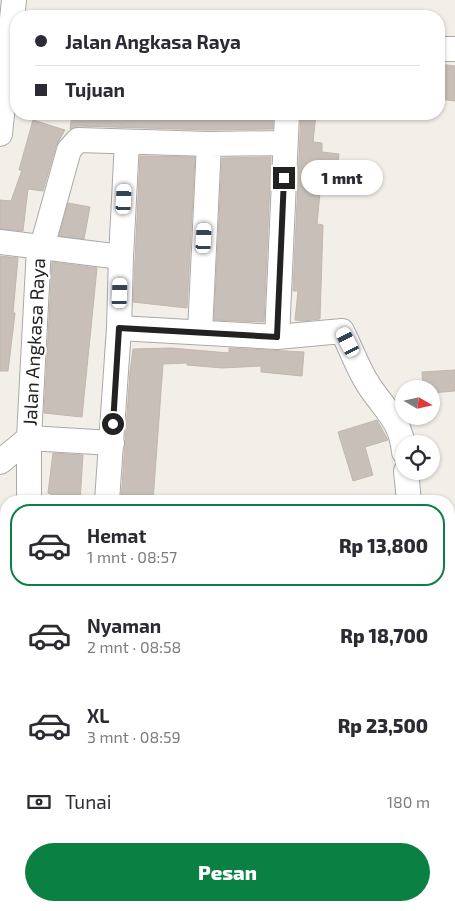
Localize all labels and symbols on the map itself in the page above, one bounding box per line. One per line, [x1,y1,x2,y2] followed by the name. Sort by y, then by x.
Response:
[302,160,384,196] callout: 1 mnt
[273,167,295,189] route end
[115,184,132,214] car
[195,223,212,253] car
[18,257,49,427] street label: Jalan Angkasa Raya
[111,278,128,308] car
[334,325,361,359] car
[395,380,440,425] north arrow
[102,413,124,435] route start

